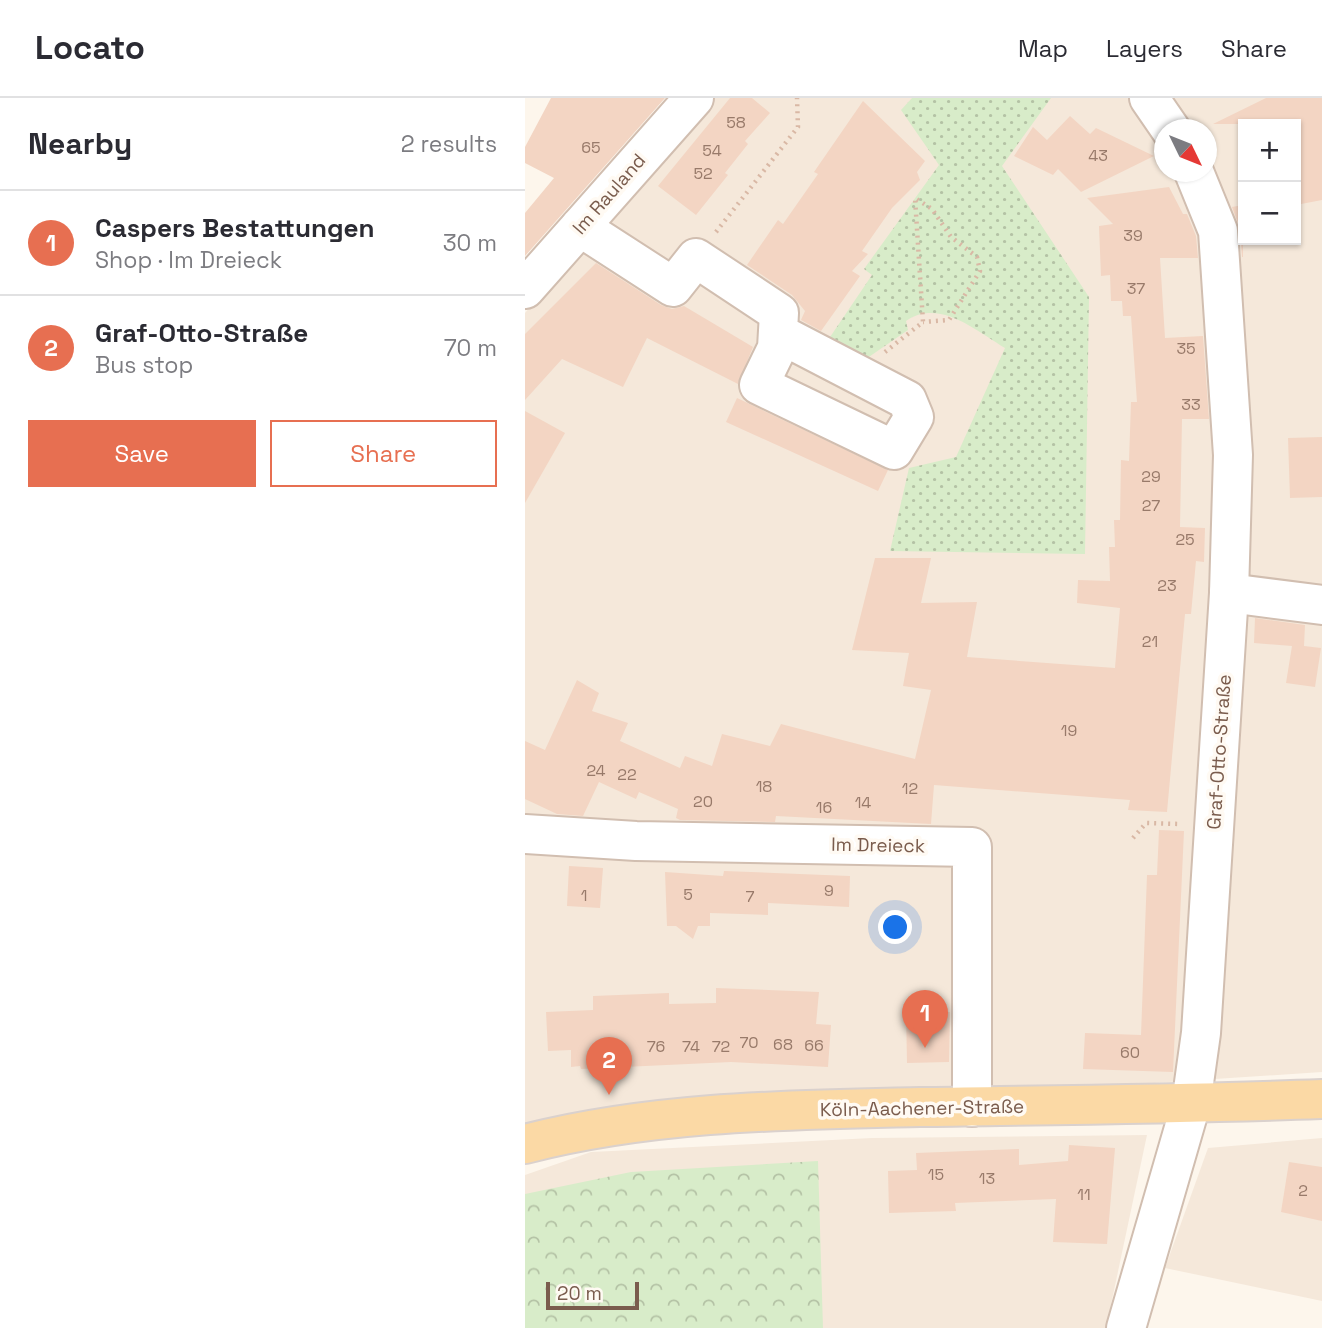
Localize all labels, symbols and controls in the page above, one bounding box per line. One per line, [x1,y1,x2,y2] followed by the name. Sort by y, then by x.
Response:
[35,27,145,69] text: Locato
[1018,33,1068,64] text: Map
[1106,33,1183,64] text: Layers
[1221,33,1287,64] text: Share
[726,112,746,133] house number: 58
[1154,119,1217,182] north arrow
[1238,119,1301,245] map controls
[1238,119,1301,182] button: +
[28,124,132,163] text: Nearby
[401,129,497,159] text: 2 results
[581,137,601,158] house number: 65
[702,140,722,161] house number: 54
[1088,145,1108,166] house number: 43
[567,148,651,240] street label: Im Rauland
[693,163,713,184] house number: 52
[1238,182,1301,245] button: −
[95,211,375,245] text: Caspers Bestattungen
[1123,225,1143,246] house number: 39
[46,228,56,258] text: 1
[443,228,497,258] text: 30 m
[95,245,282,275] text: Shop · Im Dreieck
[1127,278,1145,299] house number: 37
[95,316,308,350] text: Graf-Otto-Straße
[44,333,58,363] text: 2
[444,333,497,363] text: 70 m
[1176,338,1196,359] house number: 35
[95,350,193,380] text: Bus stop
[1181,394,1201,415] house number: 33
[28,420,256,487] button: Save
[270,420,497,487] button: Share
[1141,466,1161,487] house number: 29
[1142,495,1160,516] house number: 27
[1175,529,1195,550] house number: 25
[1157,575,1177,596] house number: 23
[1142,631,1158,652] house number: 21
[1201,673,1237,831] street label: Graf-Otto-Straße
[1061,720,1077,741] house number: 19
[586,760,606,781] house number: 24
[617,764,637,785] house number: 22
[756,776,772,797] house number: 18
[902,778,918,799] house number: 12
[693,791,713,812] house number: 20
[855,792,871,813] house number: 14
[816,797,832,818] house number: 16
[831,832,925,858] street label: Im Dreieck
[824,880,834,901] house number: 9
[683,884,693,905] house number: 5
[581,885,587,906] house number: 1
[745,886,755,907] house number: 7
[878,910,912,944] your location
[902,990,948,1048] pin: 1
[739,1032,759,1053] house number: 70
[773,1034,793,1055] house number: 68
[804,1035,824,1056] house number: 66
[647,1036,665,1057] house number: 76
[682,1036,700,1057] house number: 74
[712,1036,730,1057] house number: 72
[586,1037,632,1095] pin: 2
[1120,1042,1140,1063] house number: 60
[820,1094,1024,1122] street label: Köln-Aachener-Straße
[928,1164,944,1185] house number: 15
[979,1168,995,1189] house number: 13
[1298,1180,1308,1201] house number: 2
[1077,1184,1091,1205] house number: 11
[546,1279,639,1311] scale bar
[557,1281,602,1306] text: 20 m

